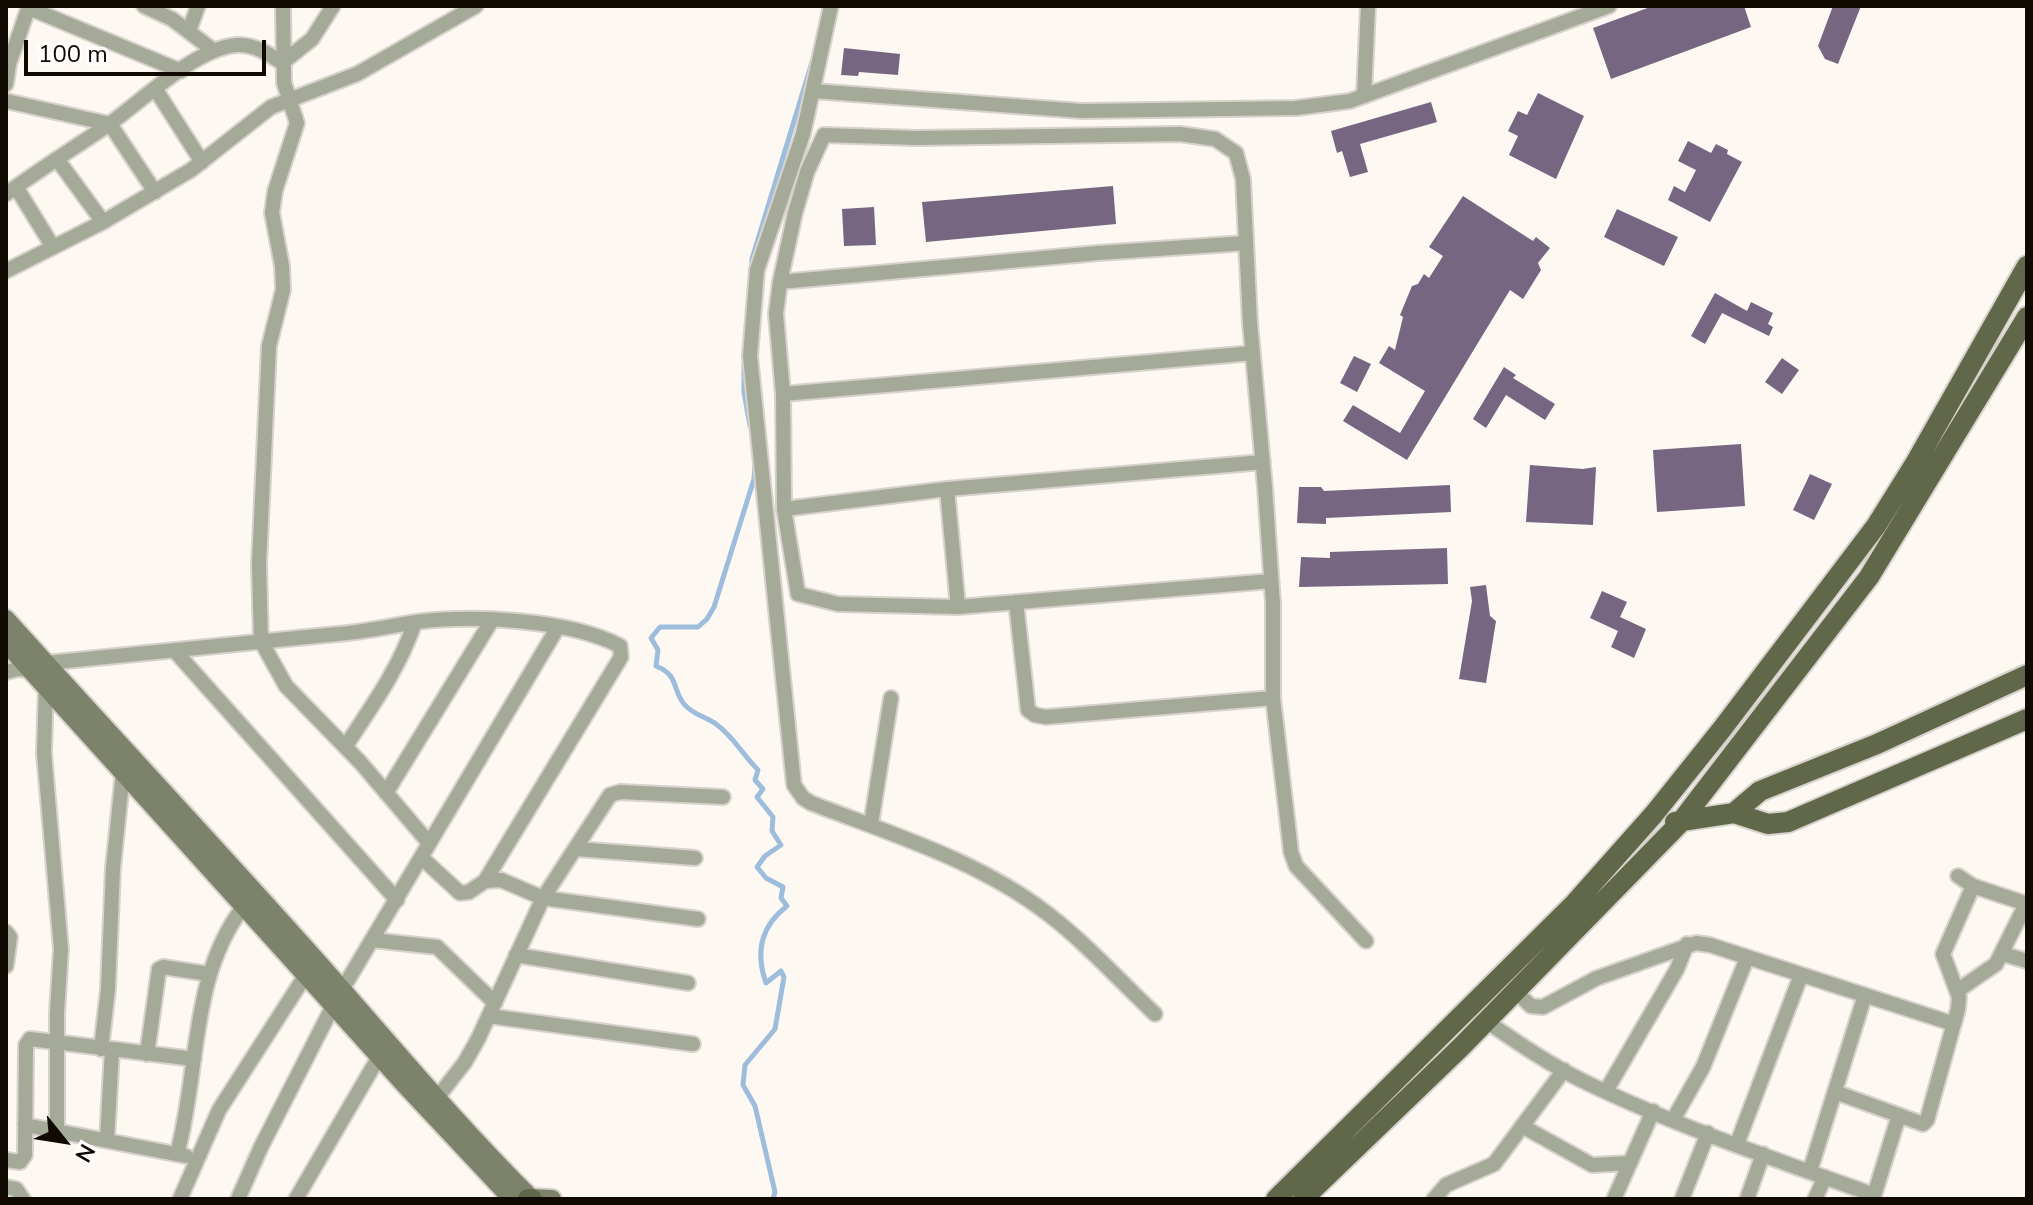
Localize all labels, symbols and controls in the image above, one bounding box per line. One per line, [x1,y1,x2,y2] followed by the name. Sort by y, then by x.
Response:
[28,24,270,74] scale bar
[38,38,108,70] text: 100 m
[24,1101,104,1181] north arrow
[68,1138,102,1168] text: N

